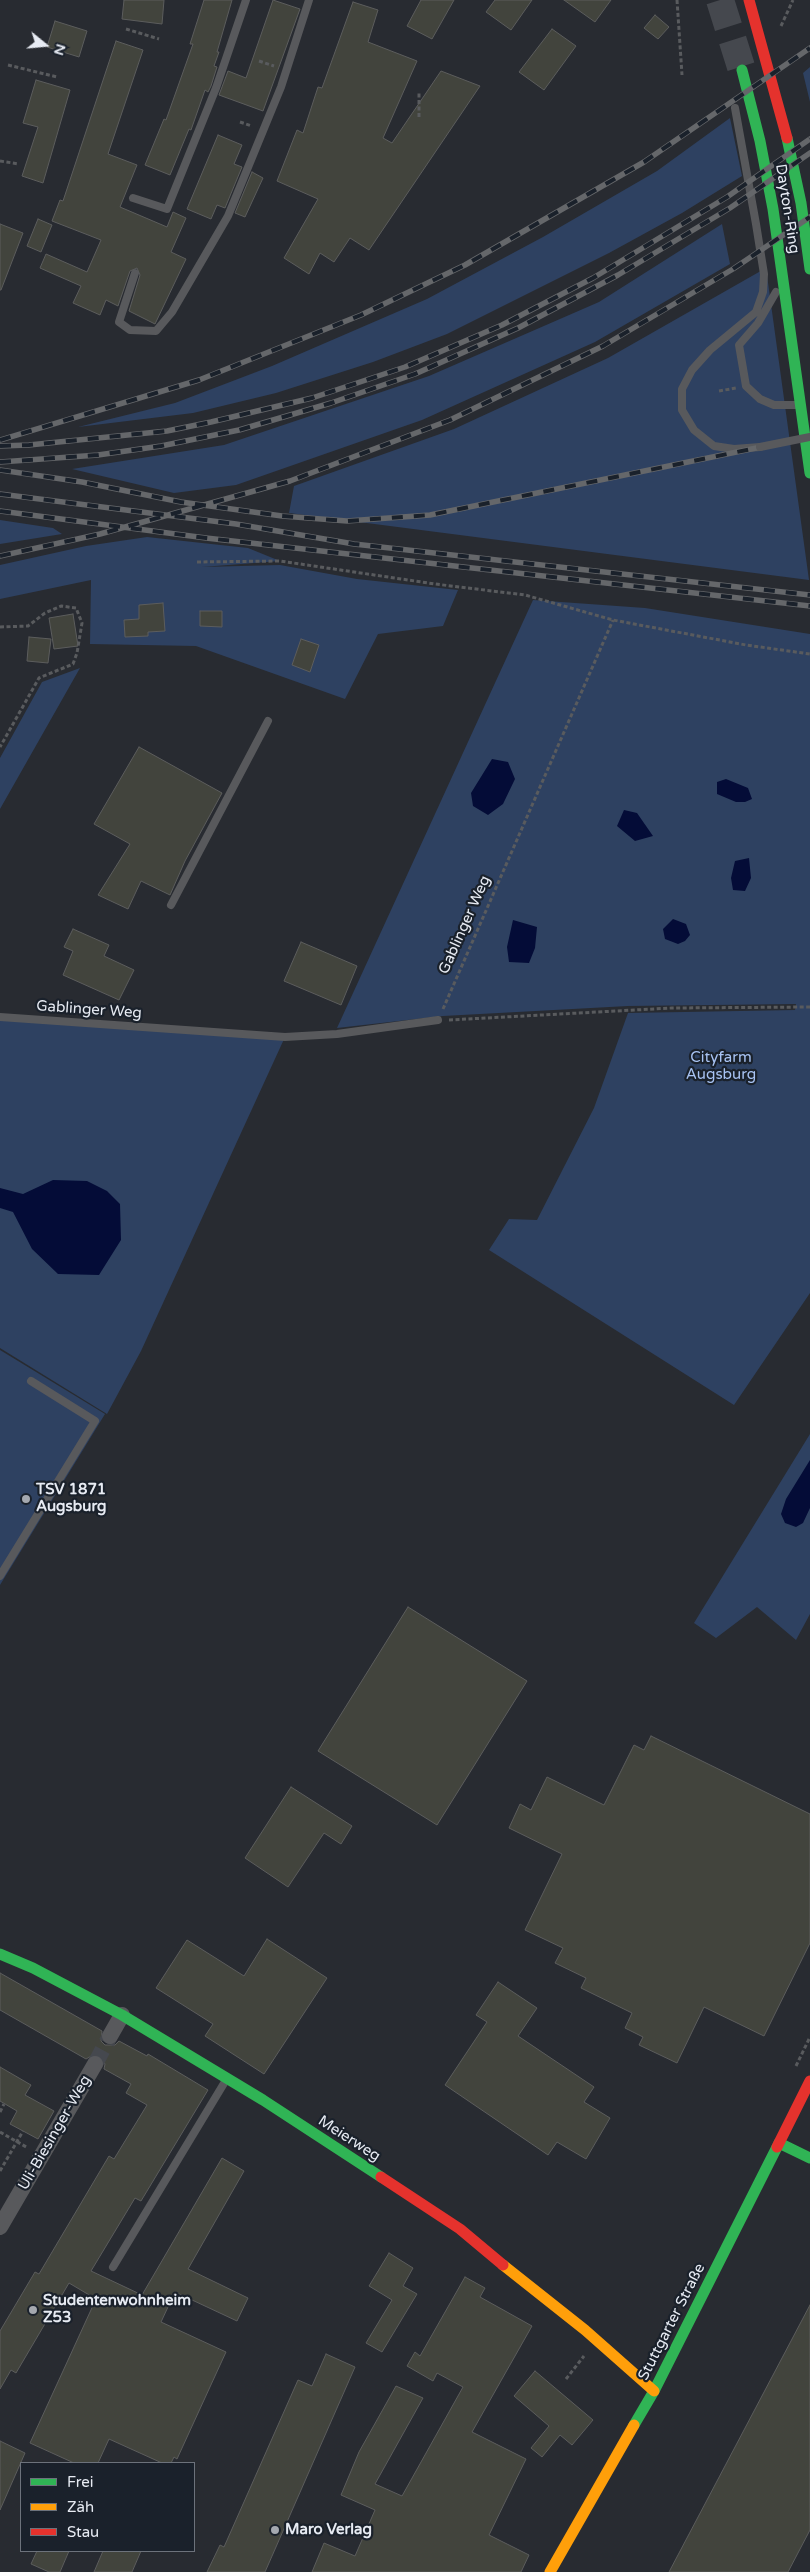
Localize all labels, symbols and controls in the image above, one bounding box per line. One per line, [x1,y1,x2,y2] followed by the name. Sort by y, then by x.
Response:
[20,20,70,70] north arrow
[50,42,70,57] text: N
[771,163,803,255] street label: Dayton-Ring
[435,873,495,977] street label: Gablinger Weg
[36,997,142,1023] street label: Gablinger Weg
[686,1049,756,1084] park label: Cityfarm Augsburg
[36,1481,106,1516] place label: TSV 1871 Augsburg
[20,1493,32,1505] marker: TSV 1871 Augsburg
[15,2072,95,2194] street label: Uli-Biesinger-Weg
[315,2112,383,2166] street label: Meierweg
[635,2260,709,2384] street label: Stuttgarter Straße
[43,2292,191,2327] place label: Studentenwohnheim Z53
[27,2304,39,2316] marker: Studentenwohnheim Z53
[20,2462,195,2552] legend
[67,2473,93,2491] text: Frei
[67,2498,94,2516] text: Zäh
[285,2521,372,2539] place label: Maro Verlag
[67,2523,99,2541] text: Stau
[269,2524,281,2536] marker: Maro Verlag

